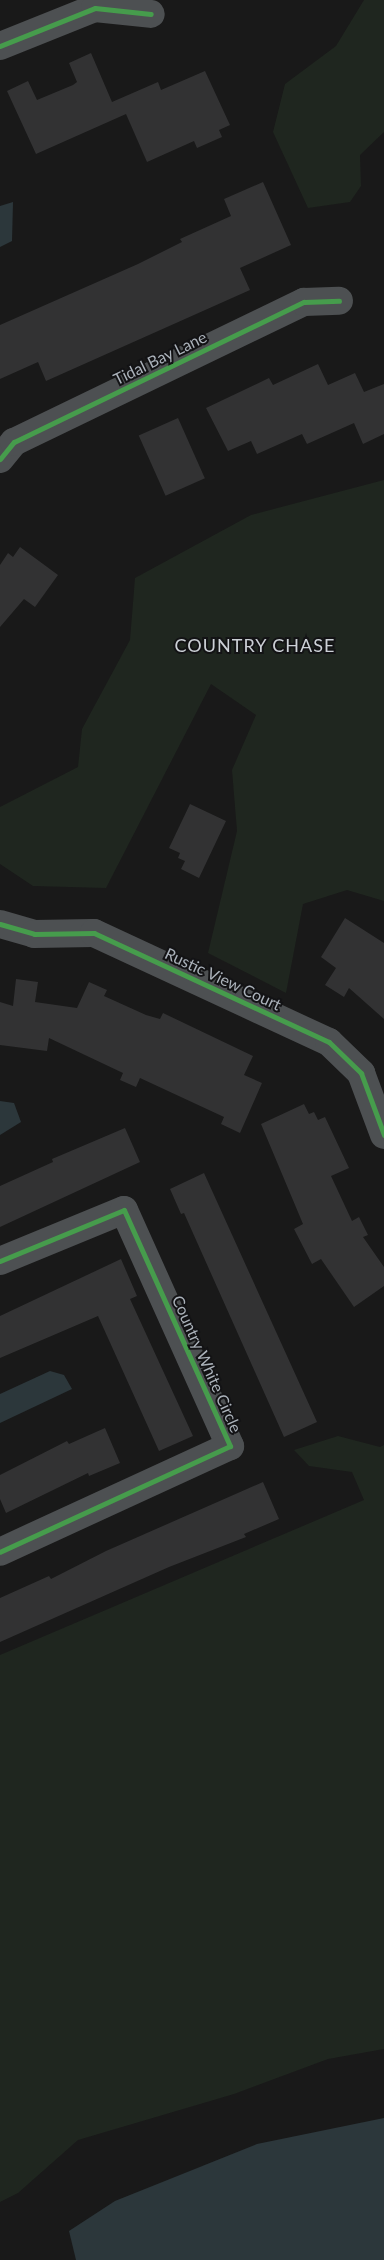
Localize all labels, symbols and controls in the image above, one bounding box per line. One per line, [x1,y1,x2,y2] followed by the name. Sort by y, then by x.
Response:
[110,327,210,389] street label: Tidal Bay Lane
[173,634,337,656] district label: COUNTRY CHASE
[161,943,285,1015] street label: Rustic View Court
[168,1292,246,1436] street label: Country White Circle

